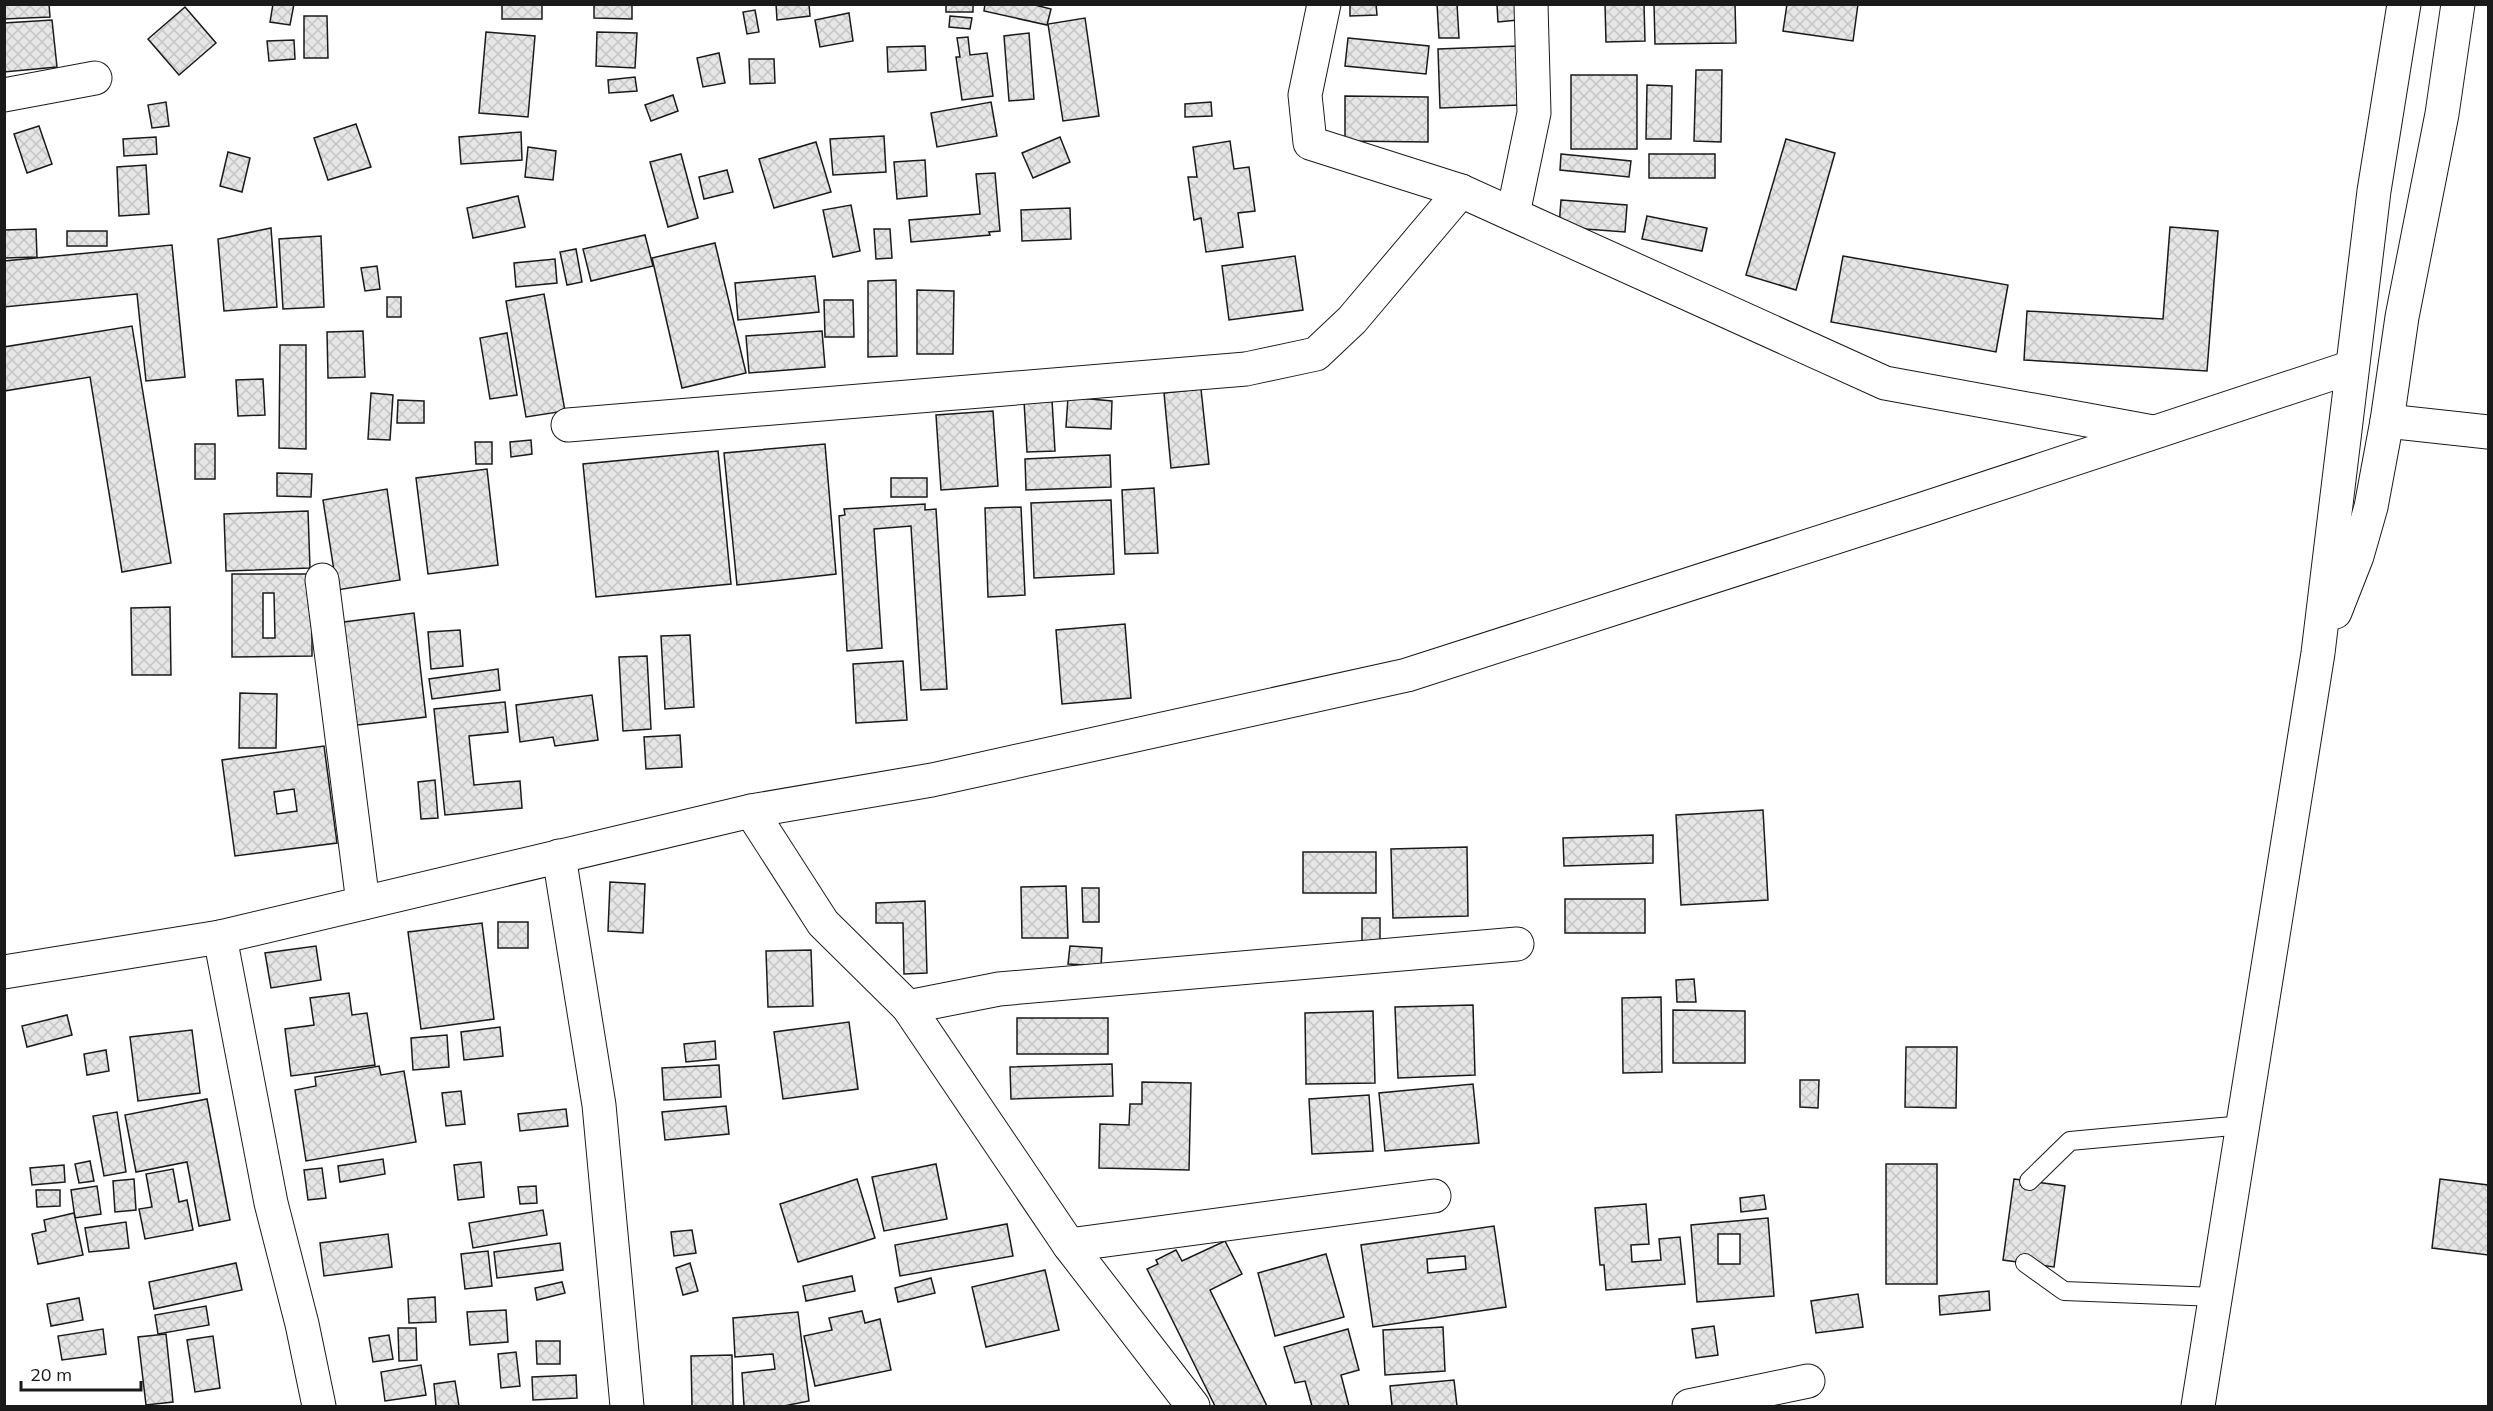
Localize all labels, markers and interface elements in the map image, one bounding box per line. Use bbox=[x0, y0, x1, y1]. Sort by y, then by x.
scale bar bbox=[21, 1354, 141, 1392]
text: 20 m bbox=[30, 1363, 72, 1386]

